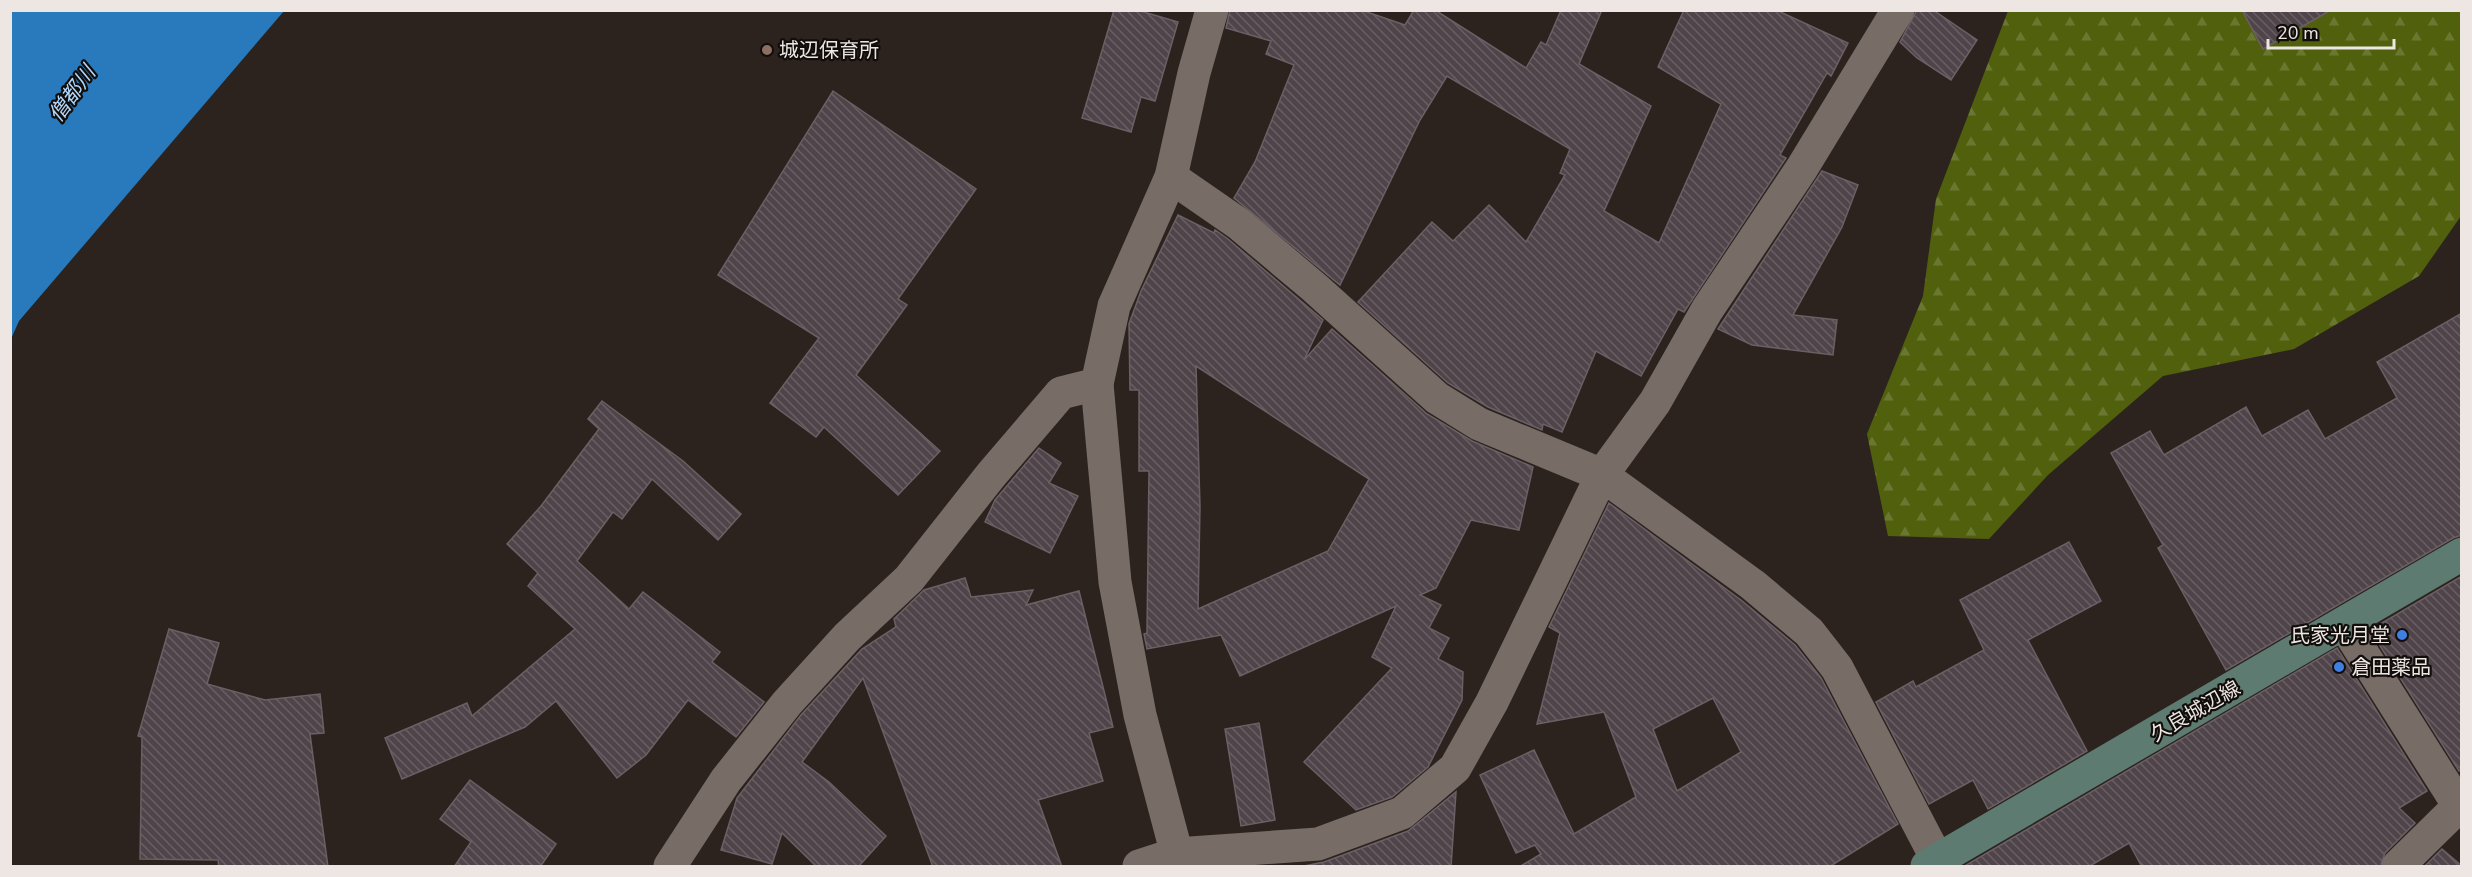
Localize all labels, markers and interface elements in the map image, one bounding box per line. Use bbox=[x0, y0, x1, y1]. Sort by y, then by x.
scale bar bbox=[2268, 12, 2394, 50]
text: 20 m bbox=[2277, 21, 2319, 45]
place label: 城辺保育所 bbox=[779, 37, 879, 64]
marker: 城辺保育所 bbox=[760, 43, 774, 57]
water label: 僧都川 bbox=[42, 59, 103, 128]
place label: 氏家光月堂 bbox=[2290, 622, 2390, 649]
marker: 氏家光月堂 bbox=[2395, 628, 2409, 642]
place label: 倉田薬品 bbox=[2351, 654, 2431, 681]
marker: 倉田薬品 bbox=[2332, 660, 2346, 674]
street label: 久良城辺線 bbox=[2145, 675, 2245, 748]

